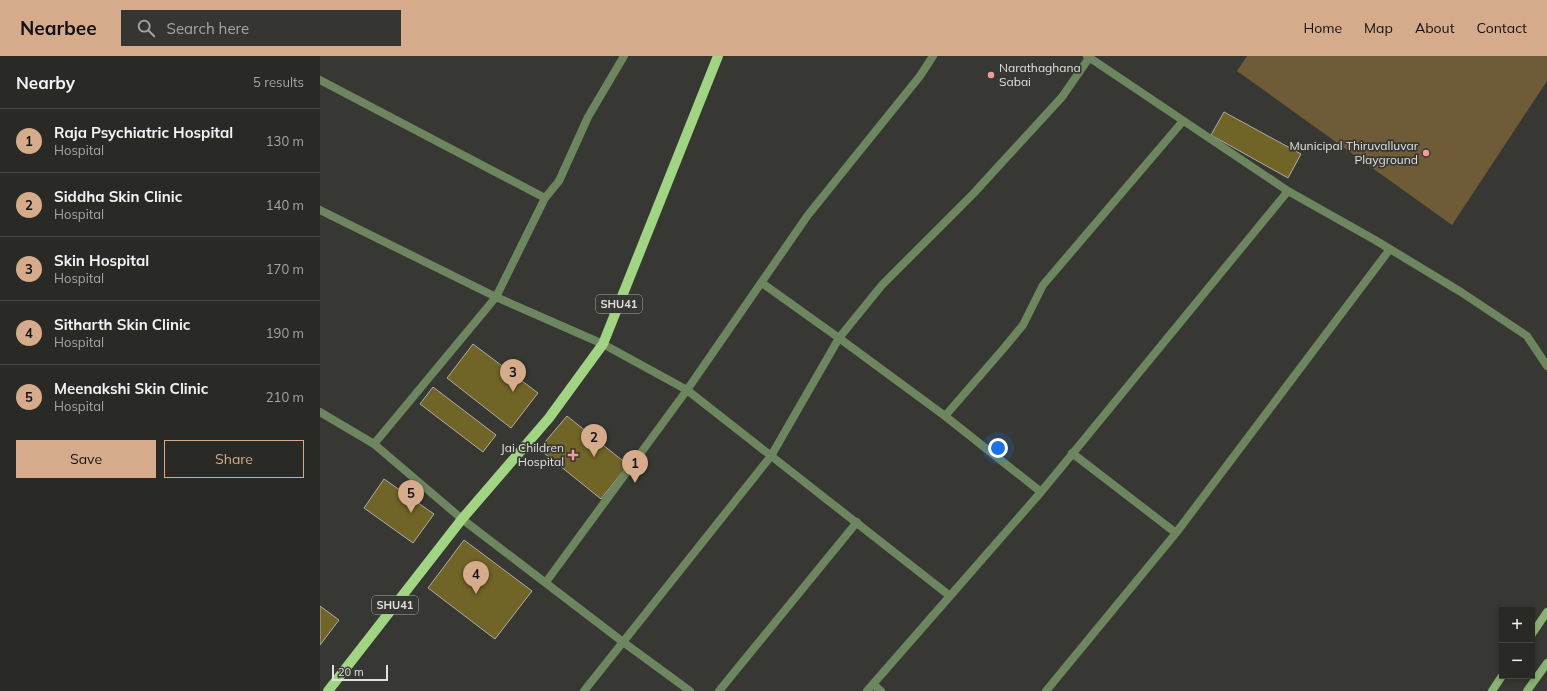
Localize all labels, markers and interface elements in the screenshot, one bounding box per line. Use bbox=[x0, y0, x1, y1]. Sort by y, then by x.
search box bbox=[121, 10, 401, 46]
text: Nearbee bbox=[20, 16, 97, 40]
icon: search bbox=[135, 17, 157, 39]
text: Search here bbox=[167, 19, 249, 38]
text: Home bbox=[1303, 19, 1342, 37]
text: Map bbox=[1364, 19, 1393, 37]
text: About bbox=[1415, 19, 1455, 37]
text: Contact bbox=[1477, 19, 1527, 37]
place label: Narathaghana Sabai bbox=[999, 60, 1081, 89]
marker: Narathaghana Sabai bbox=[986, 70, 996, 80]
text: Nearby bbox=[16, 72, 75, 93]
text: 5 results bbox=[253, 74, 304, 90]
text: Raja Psychiatric Hospital bbox=[54, 123, 233, 142]
text: 1 bbox=[25, 133, 33, 149]
text: 130 m bbox=[266, 133, 304, 149]
place label: Municipal Thiruvalluvar Playground bbox=[1289, 138, 1419, 167]
text: Hospital bbox=[54, 142, 104, 158]
marker: Municipal Thiruvalluvar Playground bbox=[1421, 148, 1431, 158]
text: Siddha Skin Clinic bbox=[54, 187, 182, 206]
text: 2 bbox=[25, 197, 33, 213]
text: 140 m bbox=[266, 197, 304, 213]
text: Hospital bbox=[54, 206, 104, 222]
text: Skin Hospital bbox=[54, 251, 149, 270]
text: 3 bbox=[25, 261, 33, 277]
text: 170 m bbox=[266, 261, 304, 277]
text: Hospital bbox=[54, 270, 104, 286]
road number: SHU41 bbox=[596, 295, 642, 313]
text: Sitharth Skin Clinic bbox=[54, 315, 190, 334]
text: 4 bbox=[25, 325, 33, 341]
text: 190 m bbox=[266, 325, 304, 341]
text: Hospital bbox=[54, 334, 104, 350]
pin: 3 bbox=[500, 359, 526, 392]
text: Meenakshi Skin Clinic bbox=[54, 379, 208, 398]
text: 5 bbox=[25, 389, 33, 405]
text: 210 m bbox=[266, 389, 304, 405]
text: Hospital bbox=[54, 398, 104, 414]
pin: 2 bbox=[581, 424, 607, 457]
your location bbox=[988, 438, 1008, 458]
button: Save bbox=[16, 440, 156, 478]
button: Share bbox=[164, 440, 304, 478]
place label: Jai Children Hospital bbox=[501, 440, 564, 469]
marker: Jai Children Hospital bbox=[567, 449, 579, 461]
pin: 1 bbox=[622, 450, 648, 483]
pin: 5 bbox=[398, 480, 424, 513]
pin: 4 bbox=[463, 561, 489, 594]
road number: SHU41 bbox=[372, 596, 418, 614]
map controls bbox=[1499, 607, 1535, 679]
button: + bbox=[1499, 607, 1535, 643]
button: − bbox=[1499, 643, 1535, 679]
scale bar bbox=[332, 663, 388, 682]
text: 20 m bbox=[338, 665, 364, 679]

